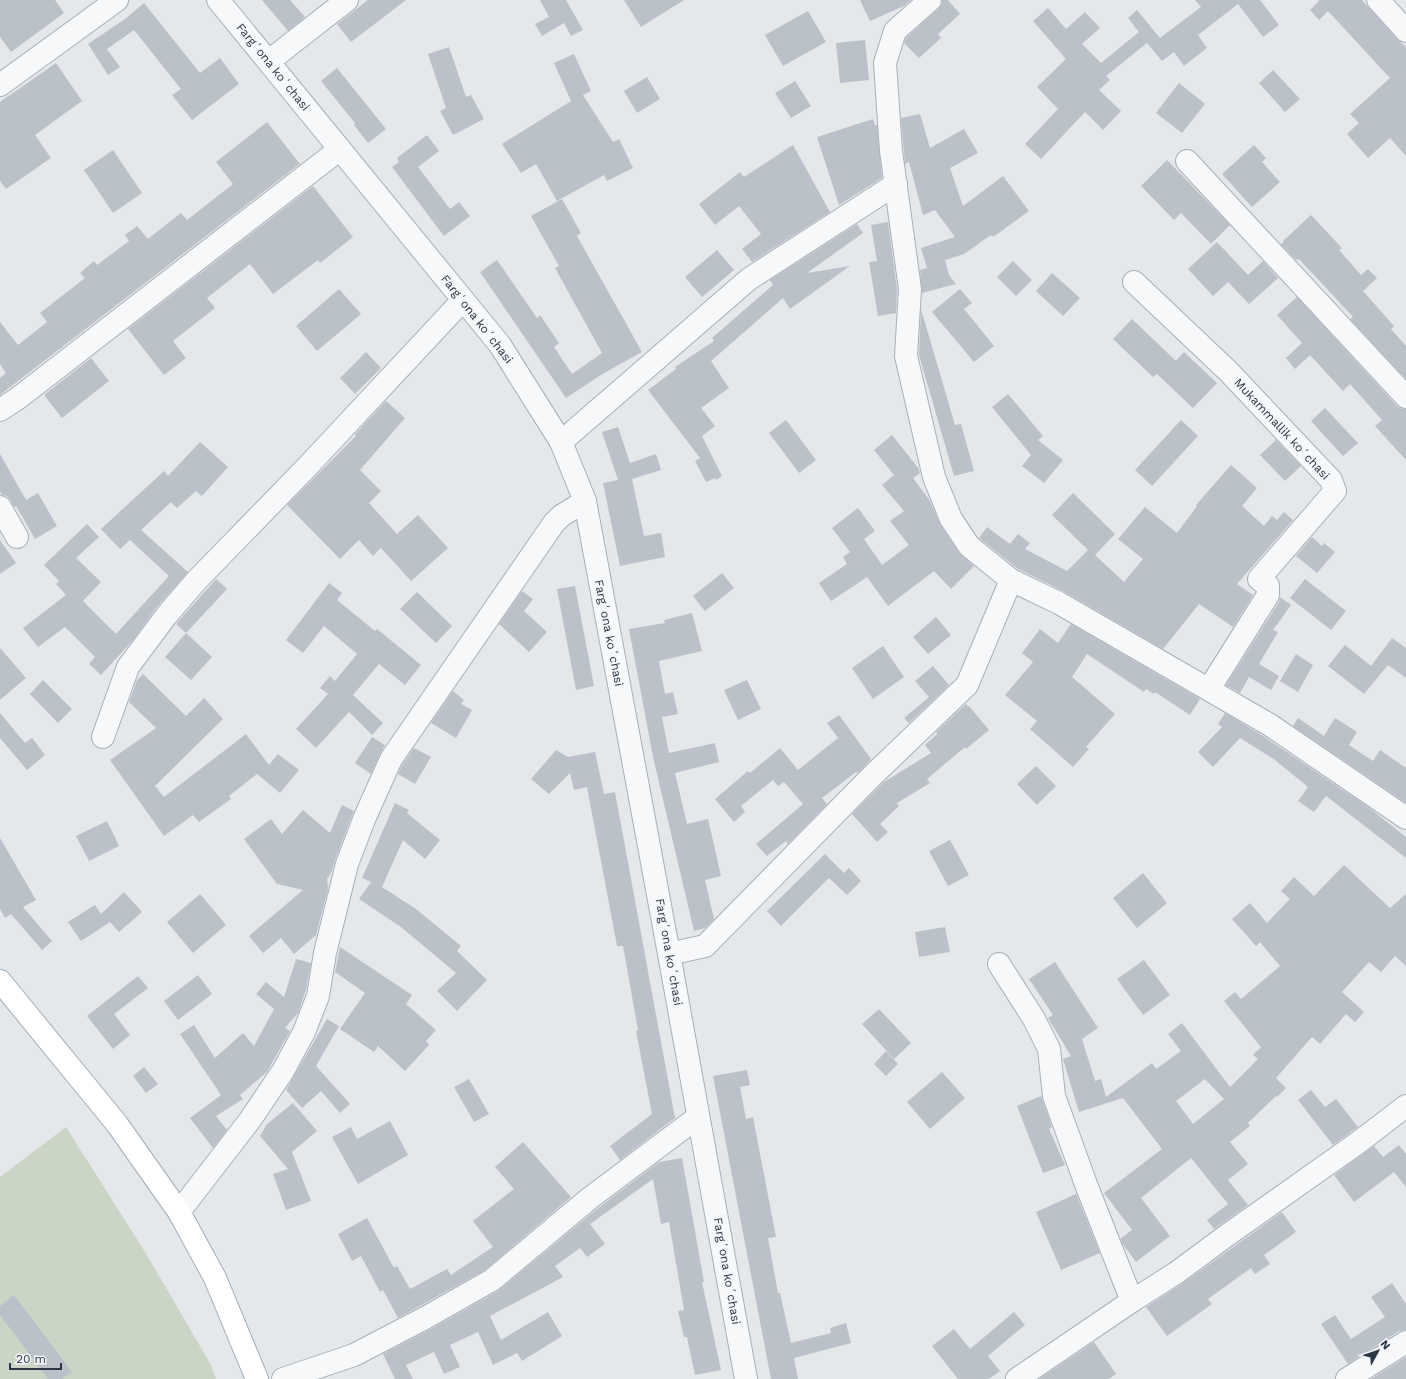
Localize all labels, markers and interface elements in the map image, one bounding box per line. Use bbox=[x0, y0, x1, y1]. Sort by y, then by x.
street label: Fargʻona koʻchasi bbox=[233, 20, 313, 114]
street label: Fargʻona koʻchasi bbox=[438, 272, 516, 366]
street label: Mukammallik koʻchasi bbox=[1231, 375, 1333, 483]
street label: Fargʻona koʻchasi bbox=[592, 578, 626, 688]
street label: Fargʻona koʻchasi bbox=[653, 897, 685, 1007]
street label: Fargʻona koʻchasi bbox=[711, 1216, 743, 1326]
north arrow bbox=[1358, 1331, 1398, 1371]
text: N bbox=[1378, 1338, 1393, 1352]
scale bar bbox=[10, 1345, 61, 1371]
text: 20 m bbox=[16, 1352, 46, 1366]

